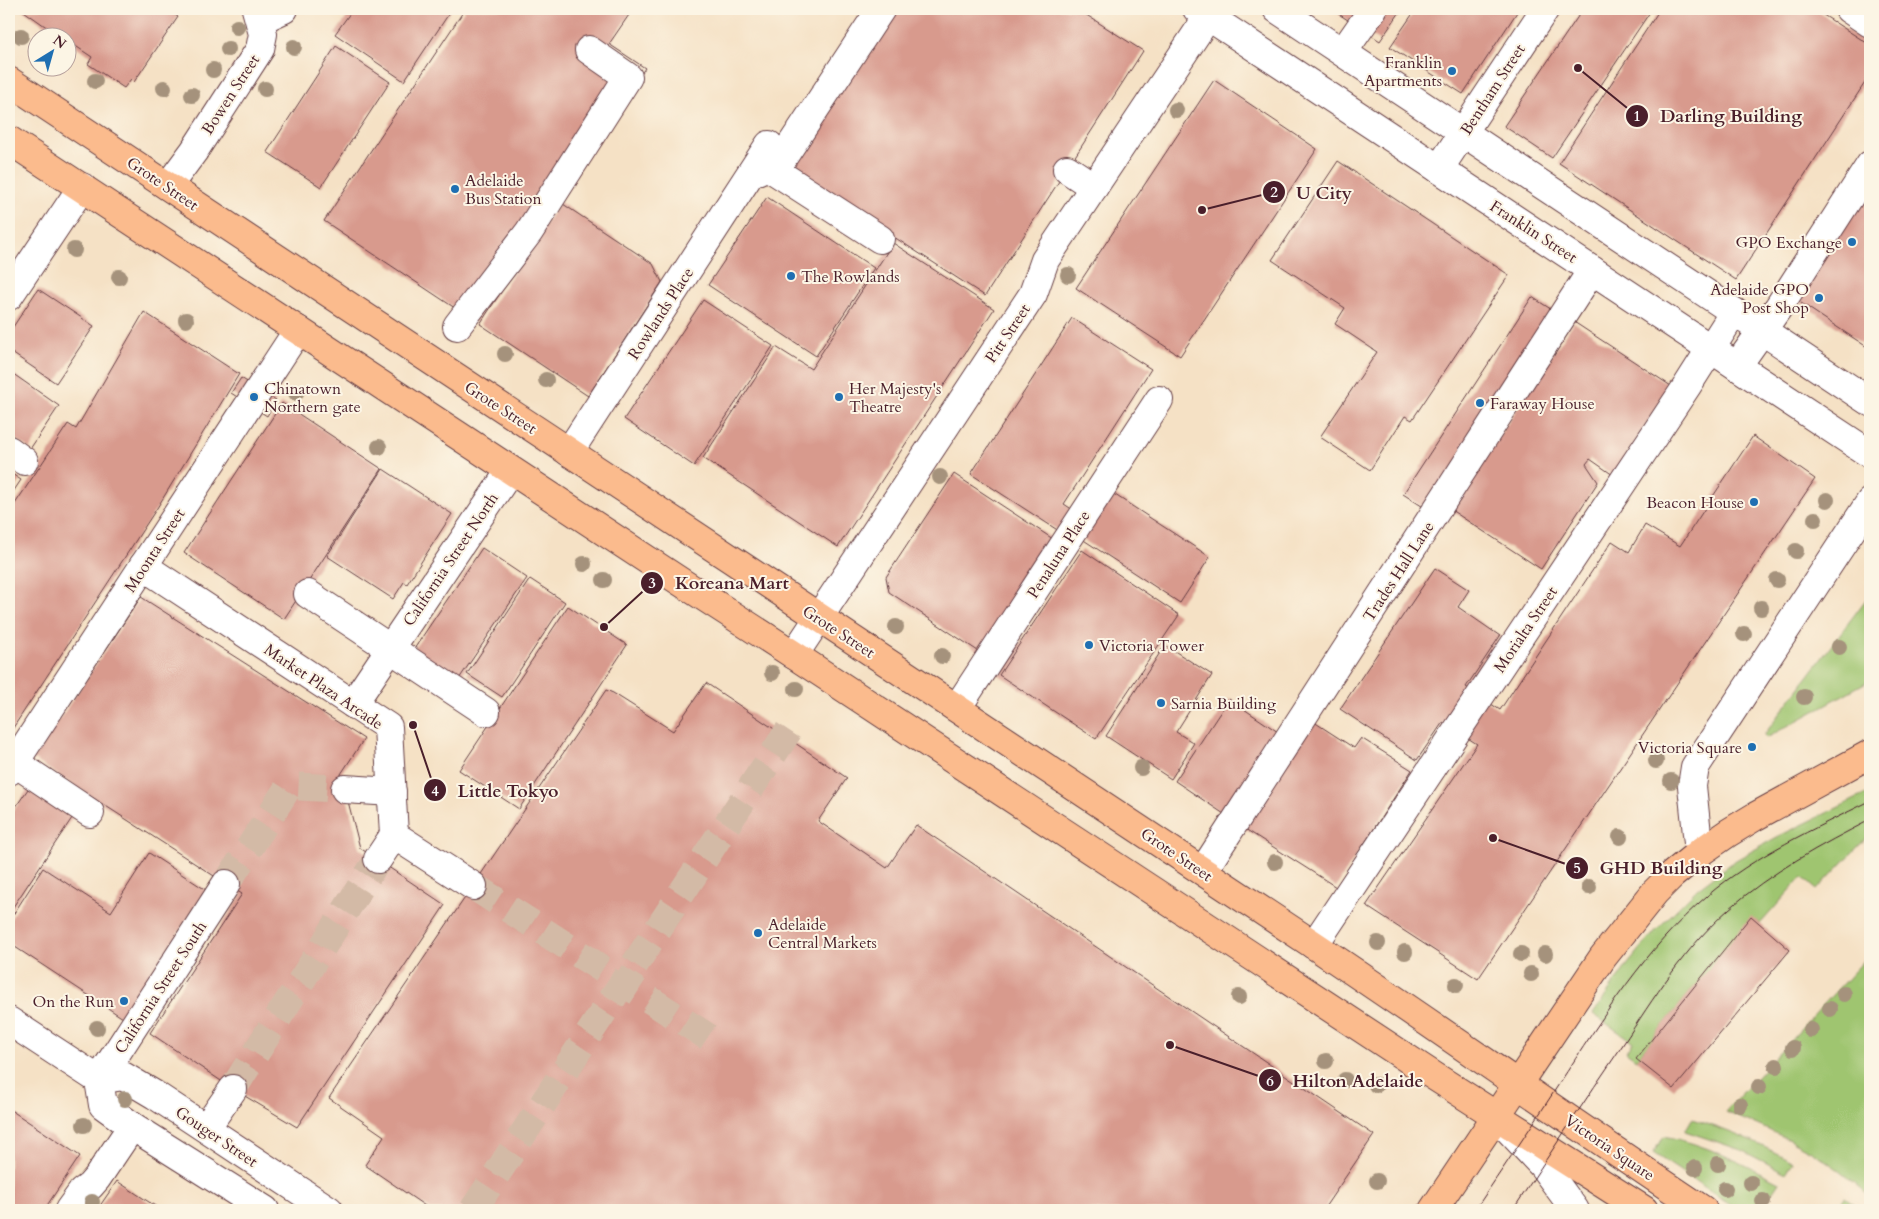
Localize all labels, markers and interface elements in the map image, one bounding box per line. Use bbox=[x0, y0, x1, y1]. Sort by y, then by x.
north arrow bbox=[28, 28, 78, 78]
text: N bbox=[49, 31, 70, 53]
street label: Bentham Street bbox=[1455, 40, 1530, 139]
street label: Bowen Street bbox=[197, 50, 265, 139]
place label: Franklin Apartments bbox=[1364, 52, 1442, 92]
marker: Franklin Apartments bbox=[1446, 65, 1458, 77]
callout: Darling Building bbox=[1625, 99, 1812, 132]
text: Darling Building bbox=[1660, 104, 1802, 129]
text: 1 bbox=[1633, 106, 1641, 126]
street label: Grote Street bbox=[122, 152, 203, 216]
place label: Adelaide Bus Station bbox=[465, 170, 542, 210]
callout: U City bbox=[1261, 176, 1362, 209]
text: U City bbox=[1296, 181, 1353, 206]
text: 2 bbox=[1270, 182, 1278, 202]
marker: Adelaide Bus Station bbox=[449, 183, 461, 195]
street label: Franklin Street bbox=[1486, 195, 1581, 268]
place label: GPO Exchange bbox=[1736, 232, 1842, 254]
marker: GPO Exchange bbox=[1846, 236, 1858, 248]
street label: Rowlands Place bbox=[623, 263, 699, 364]
place label: The Rowlands bbox=[801, 266, 900, 288]
marker: The Rowlands bbox=[785, 270, 797, 282]
place label: Adelaide GPO Post Shop bbox=[1710, 279, 1809, 319]
marker: Adelaide GPO Post Shop bbox=[1813, 292, 1825, 304]
street label: Pitt Street bbox=[980, 300, 1036, 367]
street label: Grote Street bbox=[460, 376, 541, 439]
place label: Chinatown Northern gate bbox=[264, 378, 361, 418]
place label: Her Majesty's Theatre bbox=[849, 378, 941, 418]
marker: Chinatown Northern gate bbox=[248, 391, 260, 403]
marker: Her Majesty's Theatre bbox=[833, 391, 845, 403]
place label: Faraway House bbox=[1490, 393, 1595, 415]
marker: Faraway House bbox=[1474, 397, 1486, 409]
street label: California Street North bbox=[398, 488, 504, 631]
place label: Beacon House bbox=[1646, 492, 1744, 514]
marker: Beacon House bbox=[1748, 496, 1760, 508]
street label: Moonta Street bbox=[119, 504, 190, 597]
street label: Penaluna Place bbox=[1022, 506, 1096, 603]
street label: Trades Hall Lane bbox=[1358, 517, 1440, 626]
callout: Koreana Mart bbox=[640, 566, 799, 599]
text: Koreana Mart bbox=[675, 571, 790, 596]
text: 3 bbox=[648, 573, 656, 593]
street label: Morialta Street bbox=[1489, 582, 1563, 677]
street label: Grote Street bbox=[798, 600, 879, 663]
place label: Victoria Tower bbox=[1099, 635, 1204, 657]
street label: Market Plaza Arcade bbox=[260, 639, 387, 735]
marker: Victoria Tower bbox=[1083, 639, 1095, 651]
place label: Sarnia Building bbox=[1171, 693, 1276, 715]
marker: Sarnia Building bbox=[1155, 697, 1167, 709]
place label: Victoria Square bbox=[1638, 737, 1742, 759]
marker: Victoria Square bbox=[1746, 741, 1758, 753]
callout: Little Tokyo bbox=[423, 774, 569, 807]
text: Little Tokyo bbox=[457, 779, 559, 804]
text: 4 bbox=[431, 781, 439, 801]
street label: Grote Street bbox=[1136, 823, 1217, 887]
callout: GHD Building bbox=[1565, 851, 1733, 884]
text: GHD Building bbox=[1599, 856, 1723, 881]
text: 5 bbox=[1573, 858, 1581, 878]
place label: Adelaide Central Markets bbox=[768, 914, 877, 954]
street label: California Street South bbox=[110, 917, 212, 1058]
marker: Adelaide Central Markets bbox=[752, 927, 764, 939]
place label: On the Run bbox=[32, 991, 114, 1013]
marker: On the Run bbox=[118, 995, 130, 1007]
callout: Hilton Adelaide bbox=[1257, 1064, 1433, 1097]
text: Hilton Adelaide bbox=[1292, 1069, 1424, 1094]
text: 6 bbox=[1266, 1071, 1274, 1091]
street label: Gouger Street bbox=[171, 1101, 262, 1172]
street label: Victoria Square bbox=[1560, 1110, 1659, 1186]

